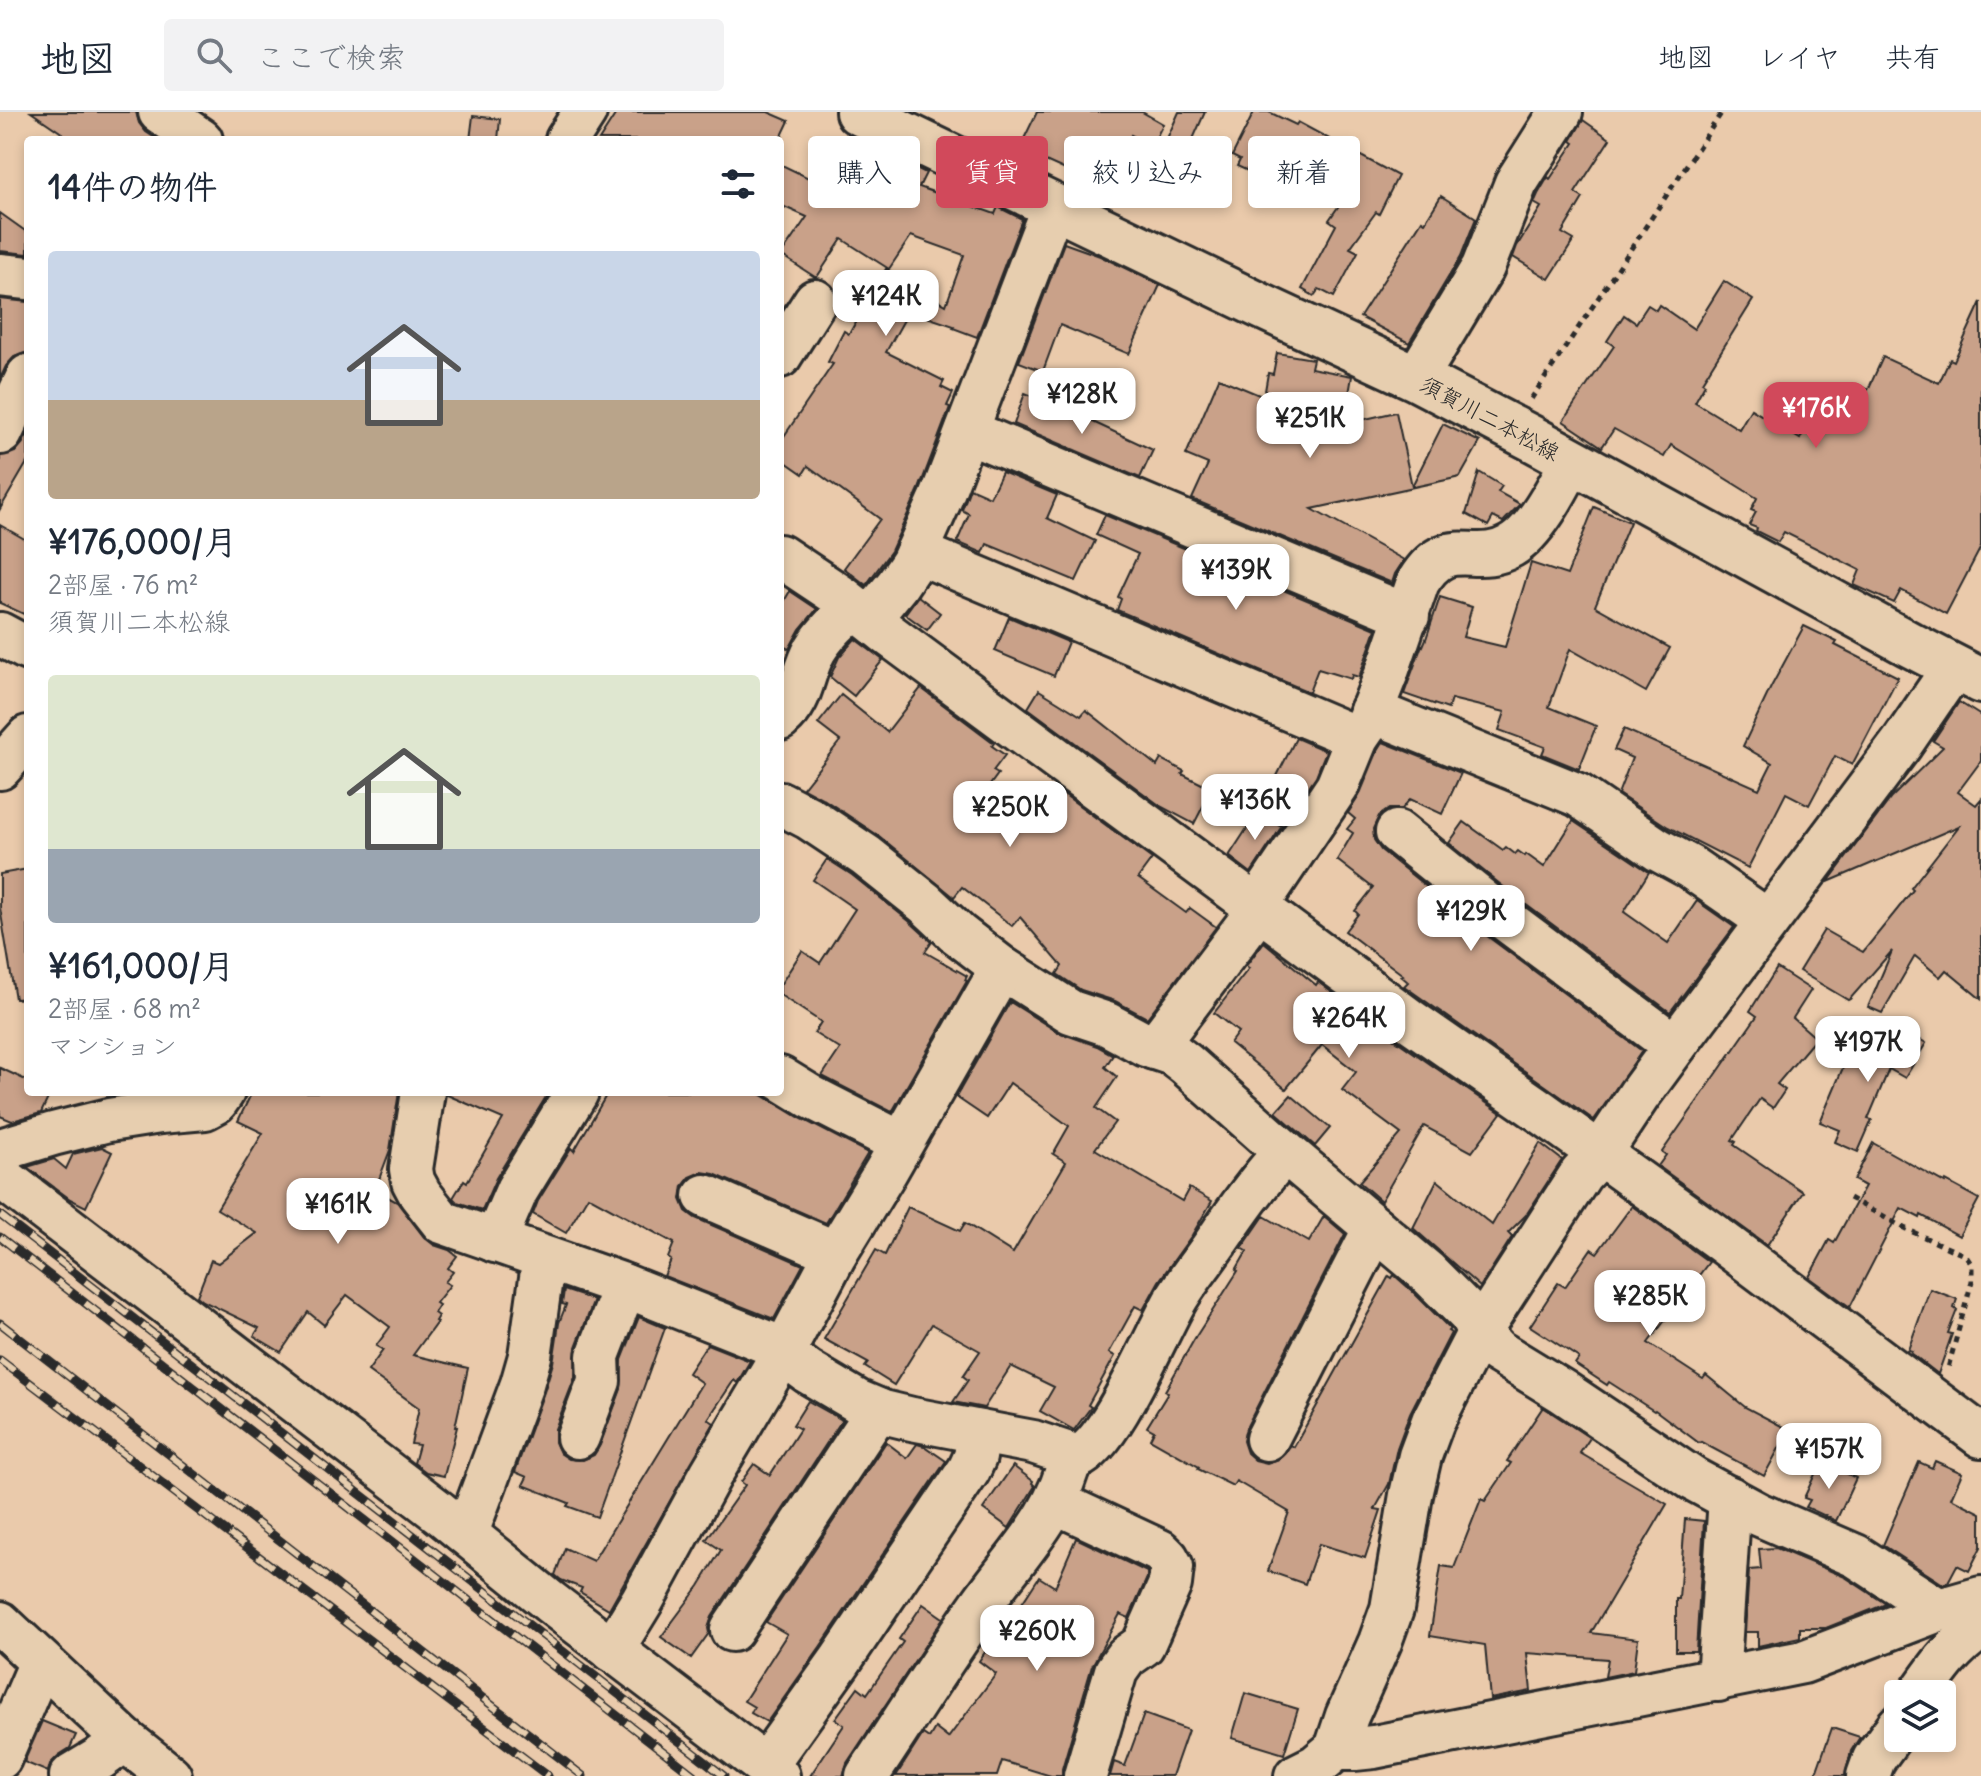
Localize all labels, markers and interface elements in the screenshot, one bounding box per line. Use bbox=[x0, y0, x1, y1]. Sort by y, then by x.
search box bbox=[164, 19, 724, 91]
icon: search bbox=[192, 33, 236, 77]
text: 地図 bbox=[40, 35, 116, 82]
text: ここで検索 bbox=[256, 38, 406, 76]
text: 地図 bbox=[1658, 39, 1714, 75]
text: レイヤ bbox=[1758, 39, 1841, 75]
text: 共有 bbox=[1885, 39, 1941, 75]
chip: 購入 bbox=[808, 136, 920, 208]
chip: 賃貸 bbox=[936, 136, 1048, 208]
chip: 絞り込み bbox=[1064, 136, 1232, 208]
chip: 新着 bbox=[1248, 136, 1360, 208]
icon: filters bbox=[716, 162, 760, 206]
text: 14件の物件 bbox=[48, 165, 217, 208]
pin: ¥124K bbox=[830, 270, 942, 338]
text: ¥124K bbox=[851, 279, 921, 312]
icon: home bbox=[332, 303, 476, 447]
pin: ¥128K bbox=[1026, 368, 1138, 436]
street label: 須賀川二本松線 bbox=[1415, 369, 1565, 467]
text: ¥128K bbox=[1047, 377, 1117, 410]
pin: ¥176K bbox=[1760, 382, 1872, 450]
text: ¥176K bbox=[1781, 391, 1851, 424]
pin: ¥251K bbox=[1254, 392, 1366, 460]
text: ¥251K bbox=[1275, 401, 1345, 434]
text: ¥176,000/月 bbox=[48, 520, 237, 563]
pin: ¥139K bbox=[1180, 544, 1292, 612]
text: ¥139K bbox=[1200, 553, 1272, 586]
text: 2部屋 · 76 m² bbox=[48, 568, 199, 601]
text: 須賀川二本松線 bbox=[48, 605, 230, 638]
icon: home bbox=[332, 727, 476, 871]
pin: ¥136K bbox=[1199, 774, 1311, 842]
pin: ¥250K bbox=[954, 781, 1066, 849]
text: ¥136K bbox=[1219, 783, 1291, 816]
text: ¥250K bbox=[971, 790, 1049, 823]
pin: ¥129K bbox=[1415, 885, 1527, 953]
text: ¥129K bbox=[1436, 894, 1506, 927]
text: ¥161,000/月 bbox=[48, 944, 235, 987]
text: 2部屋 · 68 m² bbox=[48, 992, 201, 1025]
pin: ¥264K bbox=[1293, 992, 1405, 1060]
text: ¥264K bbox=[1311, 1001, 1387, 1034]
pin: ¥197K bbox=[1812, 1016, 1924, 1084]
text: ¥197K bbox=[1833, 1025, 1903, 1058]
text: マンション bbox=[48, 1029, 177, 1062]
pin: ¥161K bbox=[282, 1178, 394, 1246]
text: ¥161K bbox=[305, 1187, 371, 1220]
pin: ¥285K bbox=[1594, 1270, 1706, 1338]
text: ¥285K bbox=[1612, 1279, 1688, 1312]
pin: ¥157K bbox=[1773, 1423, 1885, 1491]
text: ¥157K bbox=[1794, 1432, 1864, 1465]
pin: ¥260K bbox=[981, 1605, 1093, 1673]
text: ¥260K bbox=[998, 1614, 1076, 1647]
map controls bbox=[1884, 1680, 1956, 1752]
button: layers bbox=[1884, 1680, 1956, 1752]

